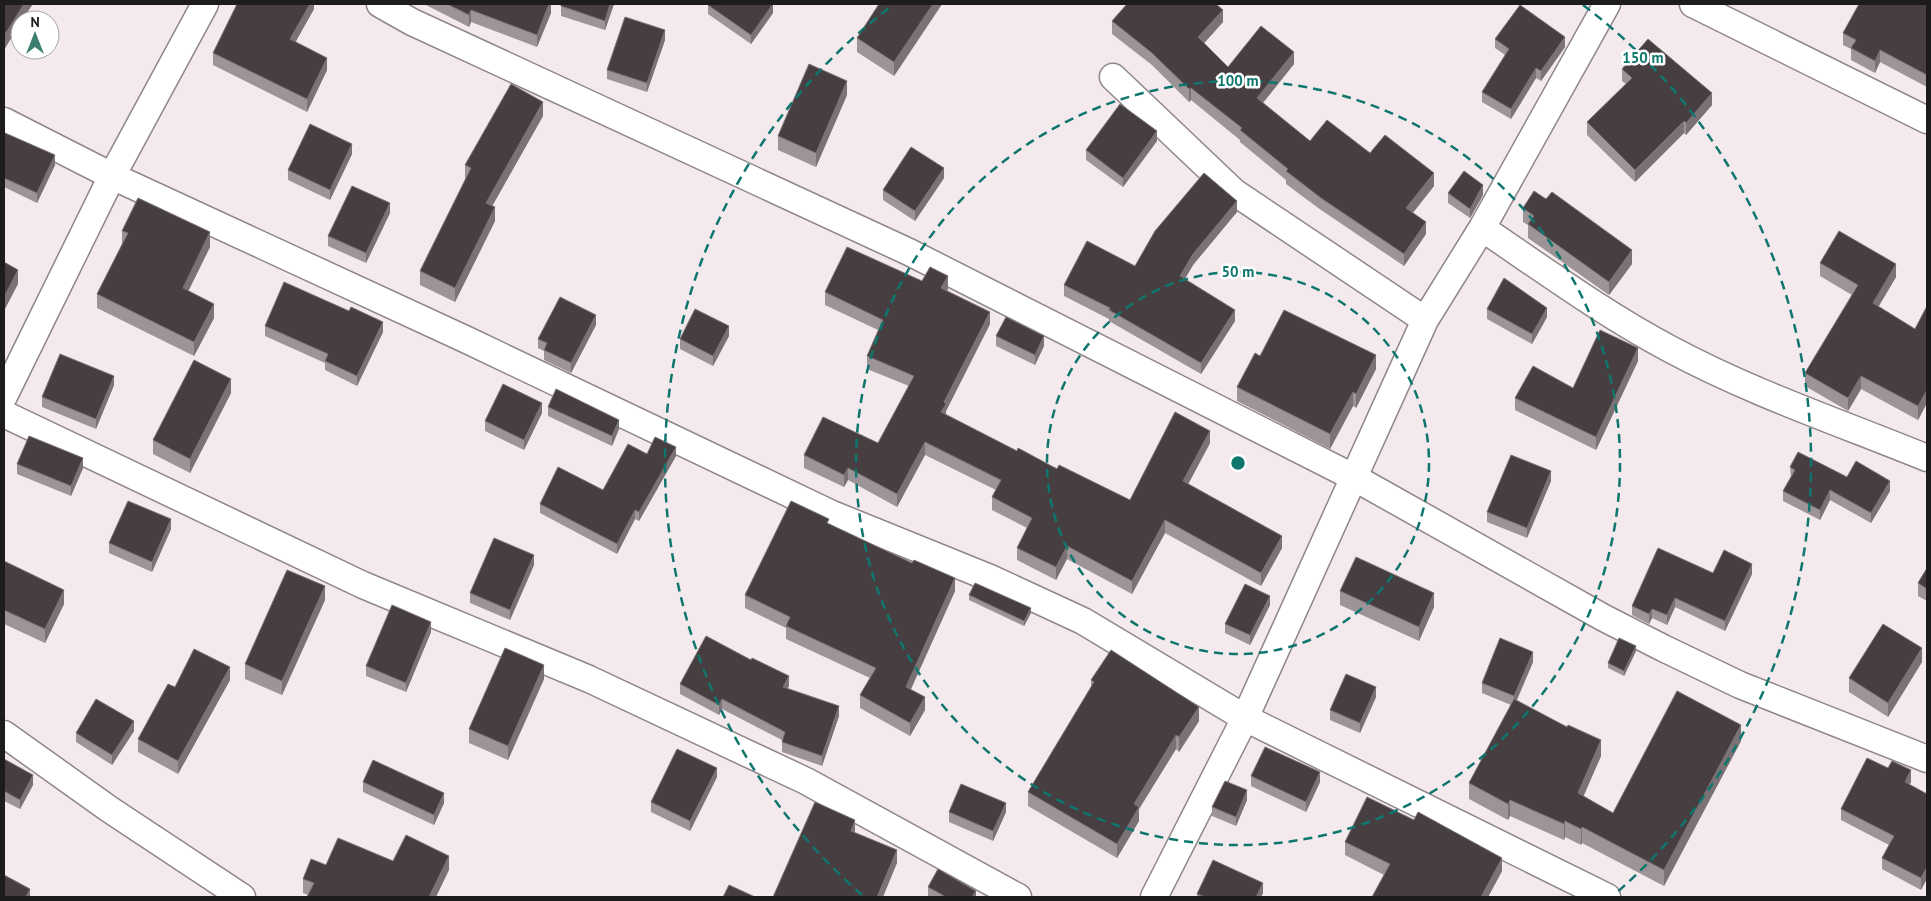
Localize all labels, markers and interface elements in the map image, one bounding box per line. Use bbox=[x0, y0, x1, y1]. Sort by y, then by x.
north arrow bbox=[10, 10, 60, 60]
text: N bbox=[30, 13, 40, 31]
text: 150 m bbox=[1622, 48, 1664, 67]
text: 100 m bbox=[1217, 71, 1259, 90]
text: 50 m bbox=[1222, 262, 1254, 281]
centre of rings bbox=[1229, 454, 1247, 472]

